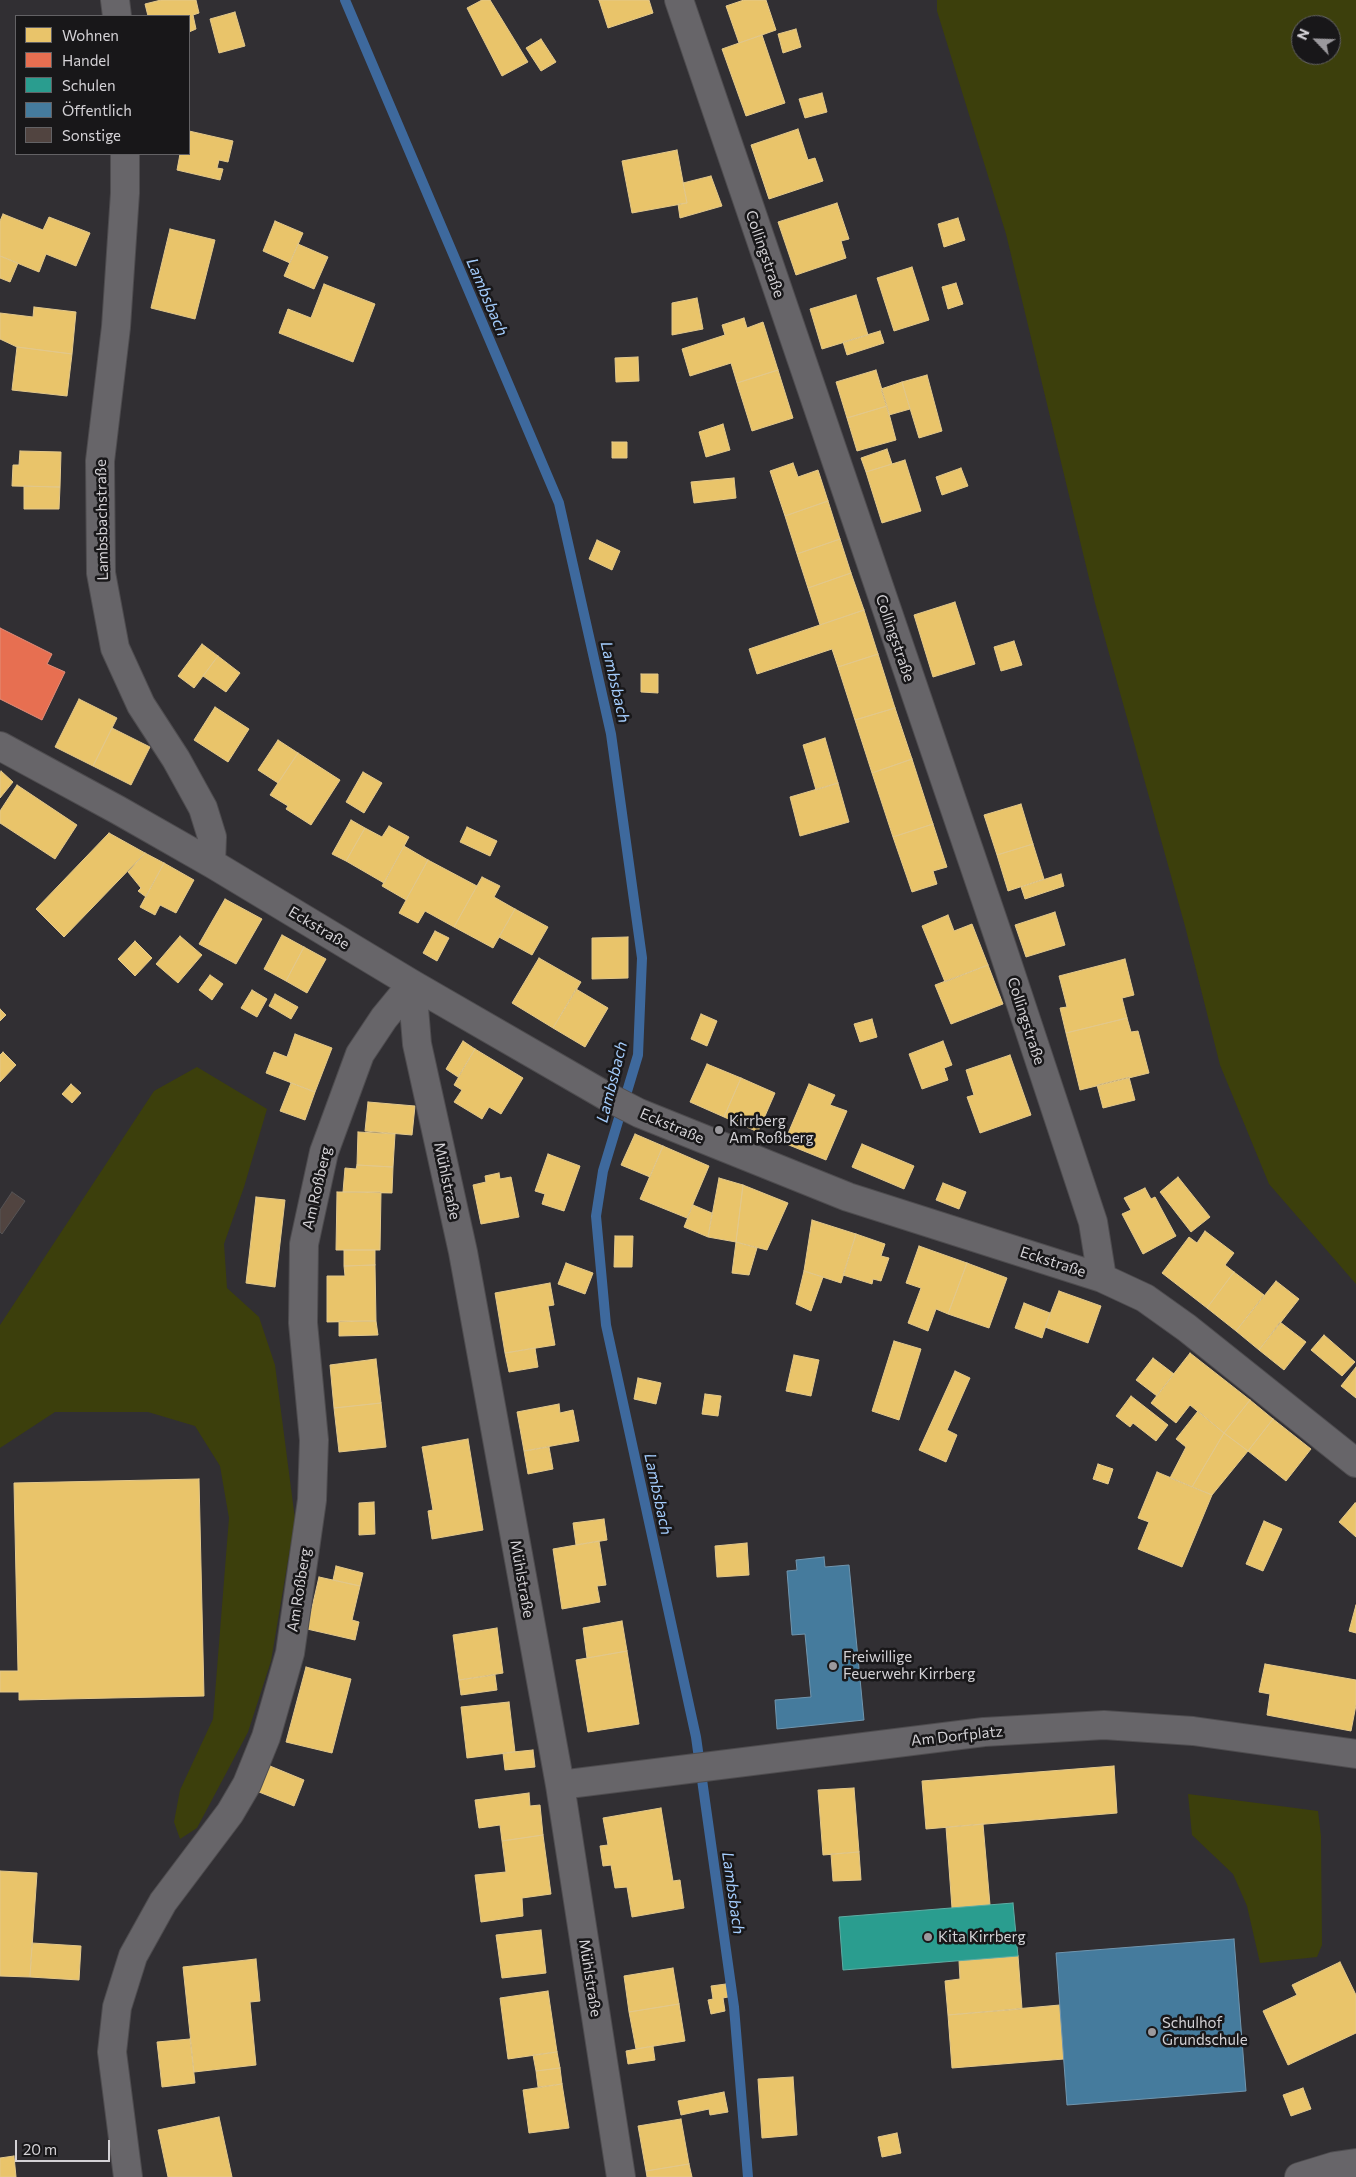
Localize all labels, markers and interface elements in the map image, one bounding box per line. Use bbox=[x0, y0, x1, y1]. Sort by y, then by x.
legend bbox=[15, 15, 190, 155]
north arrow bbox=[1291, 15, 1341, 65]
text: Wohnen bbox=[62, 26, 119, 44]
text: N bbox=[1293, 26, 1313, 42]
text: Handel bbox=[62, 51, 110, 69]
text: Schulen bbox=[62, 76, 116, 94]
text: Öffentlich bbox=[62, 101, 132, 119]
text: Sonstige bbox=[62, 126, 121, 144]
street label: Collingstraße bbox=[742, 208, 788, 300]
water label: Lambsbach bbox=[462, 255, 512, 339]
street label: Lambsbachstraße bbox=[92, 459, 112, 581]
street label: Collingstraße bbox=[872, 592, 918, 684]
water label: Lambsbach bbox=[596, 639, 634, 725]
street label: Eckstraße bbox=[285, 903, 353, 953]
street label: Collingstraße bbox=[1003, 975, 1049, 1067]
water label: Lambsbach bbox=[593, 1039, 631, 1125]
street label: Eckstraße bbox=[637, 1104, 707, 1148]
place label: Kirrberg Am Roßberg bbox=[729, 1112, 814, 1147]
marker: Kirrberg Am Roßberg bbox=[713, 1124, 725, 1136]
street label: Mühlstraße bbox=[430, 1141, 464, 1221]
street label: Am Roßberg bbox=[299, 1145, 335, 1231]
street label: Eckstraße bbox=[1018, 1243, 1088, 1281]
water label: Lambsbach bbox=[640, 1451, 676, 1537]
street label: Mühlstraße bbox=[506, 1539, 538, 1619]
street label: Am Roßberg bbox=[283, 1547, 315, 1633]
place label: Freiwillige Feuerwehr Kirrberg bbox=[843, 1648, 975, 1683]
marker: Freiwillige Feuerwehr Kirrberg bbox=[827, 1660, 839, 1672]
street label: Am Dorfplatz bbox=[910, 1722, 1004, 1750]
water label: Lambsbach bbox=[718, 1851, 748, 1935]
place label: Kita Kirrberg bbox=[938, 1928, 1026, 1946]
marker: Kita Kirrberg bbox=[922, 1931, 934, 1943]
street label: Mühlstraße bbox=[575, 1938, 605, 2018]
place label: Schulhof Grundschule bbox=[1162, 2014, 1248, 2049]
marker: Schulhof Grundschule bbox=[1146, 2026, 1158, 2038]
scale bar bbox=[18, 2130, 112, 2162]
text: 20 m bbox=[23, 2140, 57, 2158]

